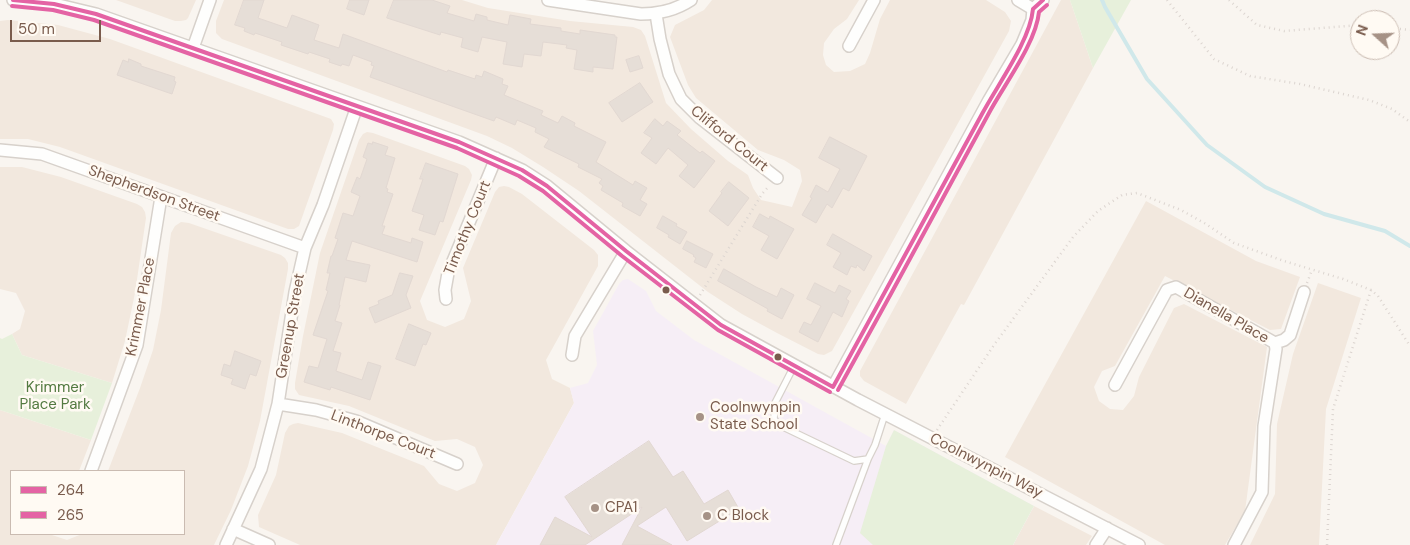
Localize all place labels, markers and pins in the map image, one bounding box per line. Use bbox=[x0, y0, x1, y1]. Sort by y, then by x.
unlabelled marker bbox=[661, 285, 671, 295]
unlabelled marker bbox=[773, 352, 783, 362]
place label: Coolnwynpin State School bbox=[710, 399, 800, 434]
marker: Coolnwynpin State School bbox=[694, 411, 706, 423]
place label: CPA1 bbox=[605, 499, 637, 517]
marker: CPA1 bbox=[589, 502, 601, 514]
place label: C Block bbox=[717, 507, 769, 525]
marker: C Block bbox=[701, 510, 713, 522]

